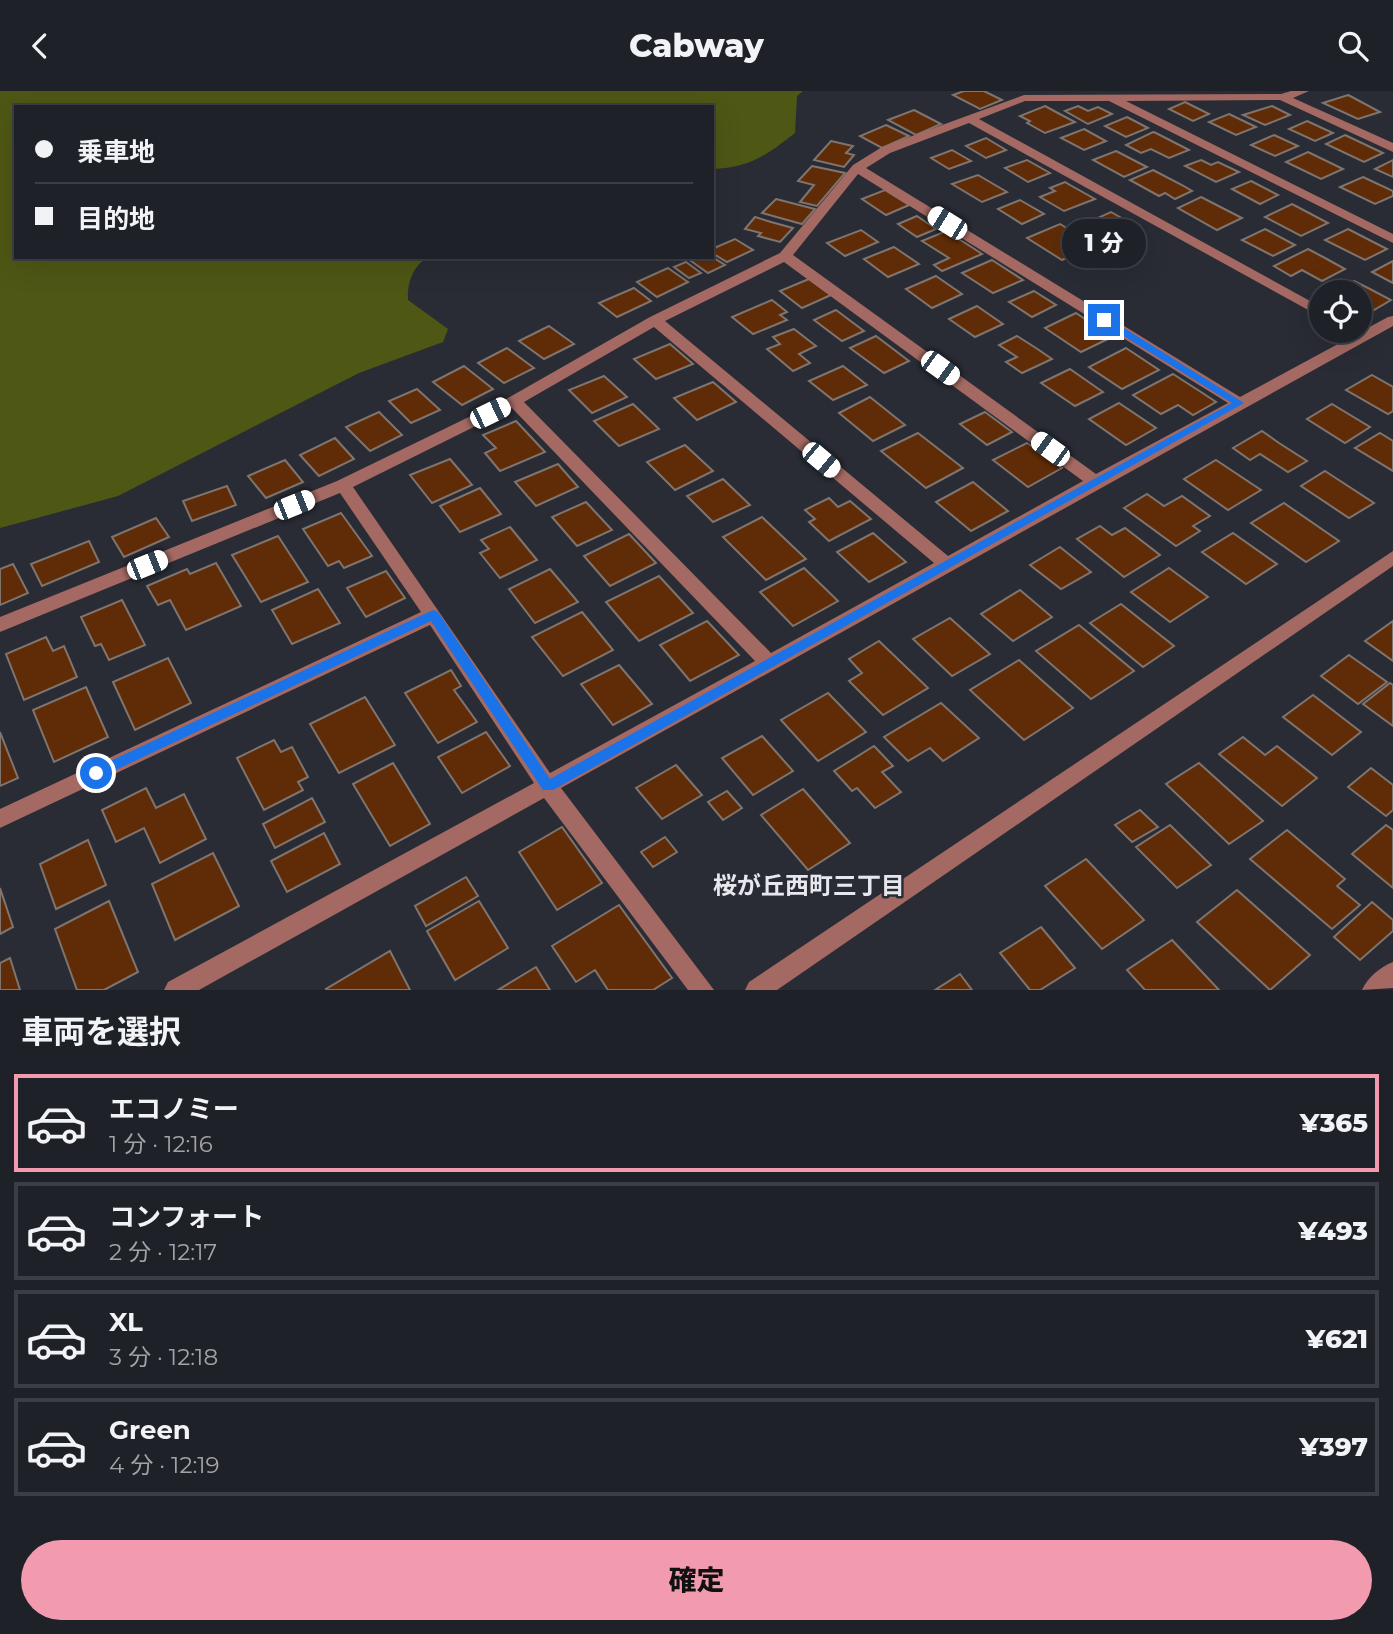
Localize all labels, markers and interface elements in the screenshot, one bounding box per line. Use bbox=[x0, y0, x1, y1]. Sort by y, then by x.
text: Cabway bbox=[629, 26, 764, 65]
icon: back bbox=[21, 27, 59, 65]
icon: search bbox=[1334, 27, 1372, 65]
text: 乗車地 bbox=[77, 136, 155, 168]
text: 目的地 bbox=[77, 203, 155, 235]
car bbox=[924, 203, 971, 243]
callout: 1 分 bbox=[1062, 219, 1146, 267]
text: 1 分 bbox=[1084, 229, 1124, 257]
map controls bbox=[1309, 280, 1372, 343]
button: locate bbox=[1309, 280, 1372, 343]
route end bbox=[1088, 304, 1120, 336]
car bbox=[917, 347, 964, 389]
car bbox=[467, 394, 514, 432]
car bbox=[1027, 428, 1074, 470]
car bbox=[799, 438, 844, 482]
car bbox=[271, 487, 318, 523]
car bbox=[124, 547, 171, 583]
route start bbox=[80, 757, 112, 789]
district label: 桜が丘西町三丁目 bbox=[713, 871, 905, 900]
text: 車両を選択 bbox=[21, 1012, 181, 1051]
icon: car bbox=[25, 1092, 88, 1155]
text: エコノミー bbox=[109, 1093, 239, 1125]
text: ¥365 bbox=[1300, 1107, 1368, 1139]
text: 1 分 · 12:16 bbox=[109, 1130, 213, 1158]
icon: car bbox=[25, 1200, 88, 1263]
text: コンフォート bbox=[109, 1201, 264, 1233]
text: ¥493 bbox=[1298, 1215, 1368, 1247]
text: 2 分 · 12:17 bbox=[109, 1238, 217, 1266]
text: XL bbox=[109, 1306, 143, 1338]
icon: car bbox=[25, 1308, 88, 1371]
text: ¥621 bbox=[1306, 1323, 1368, 1355]
text: 3 分 · 12:18 bbox=[109, 1343, 218, 1371]
text: Green bbox=[109, 1414, 191, 1446]
icon: car bbox=[25, 1416, 88, 1479]
text: ¥397 bbox=[1299, 1431, 1368, 1463]
text: 4 分 · 12:19 bbox=[109, 1451, 220, 1479]
button: 確定 bbox=[21, 1540, 1372, 1620]

